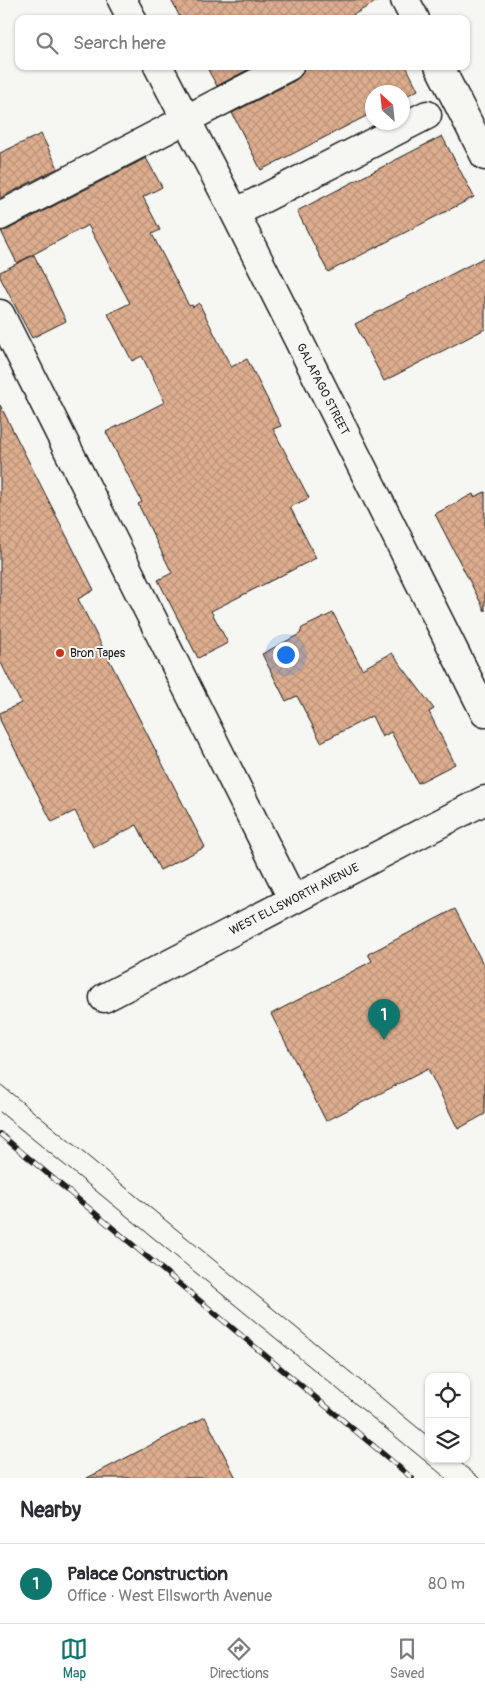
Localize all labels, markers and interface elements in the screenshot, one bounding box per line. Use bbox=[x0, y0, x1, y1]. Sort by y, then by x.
search box bbox=[15, 15, 470, 70]
icon: search bbox=[33, 29, 61, 57]
text: Search here bbox=[73, 31, 166, 55]
north arrow bbox=[365, 85, 410, 130]
street label: GALAPAGO STREET bbox=[293, 341, 352, 438]
your location bbox=[273, 642, 299, 668]
place label: Bron Tapes bbox=[70, 646, 126, 661]
marker: Bron Tapes bbox=[54, 647, 66, 659]
street label: WEST ELLSWORTH AVENUE bbox=[227, 860, 362, 939]
pin: 1 bbox=[368, 999, 400, 1040]
map controls bbox=[425, 1373, 470, 1463]
button: locate bbox=[425, 1373, 470, 1418]
button: layers bbox=[425, 1418, 470, 1463]
text: Nearby bbox=[20, 1497, 81, 1524]
text: Palace Construction bbox=[67, 1562, 228, 1586]
text: 1 bbox=[33, 1574, 39, 1594]
text: 80 m bbox=[428, 1574, 465, 1594]
text: Office · West Ellsworth Avenue bbox=[67, 1586, 272, 1606]
tab: Map bbox=[60, 1635, 88, 1682]
tab: Directions bbox=[209, 1635, 269, 1682]
tab: Saved bbox=[390, 1635, 425, 1682]

